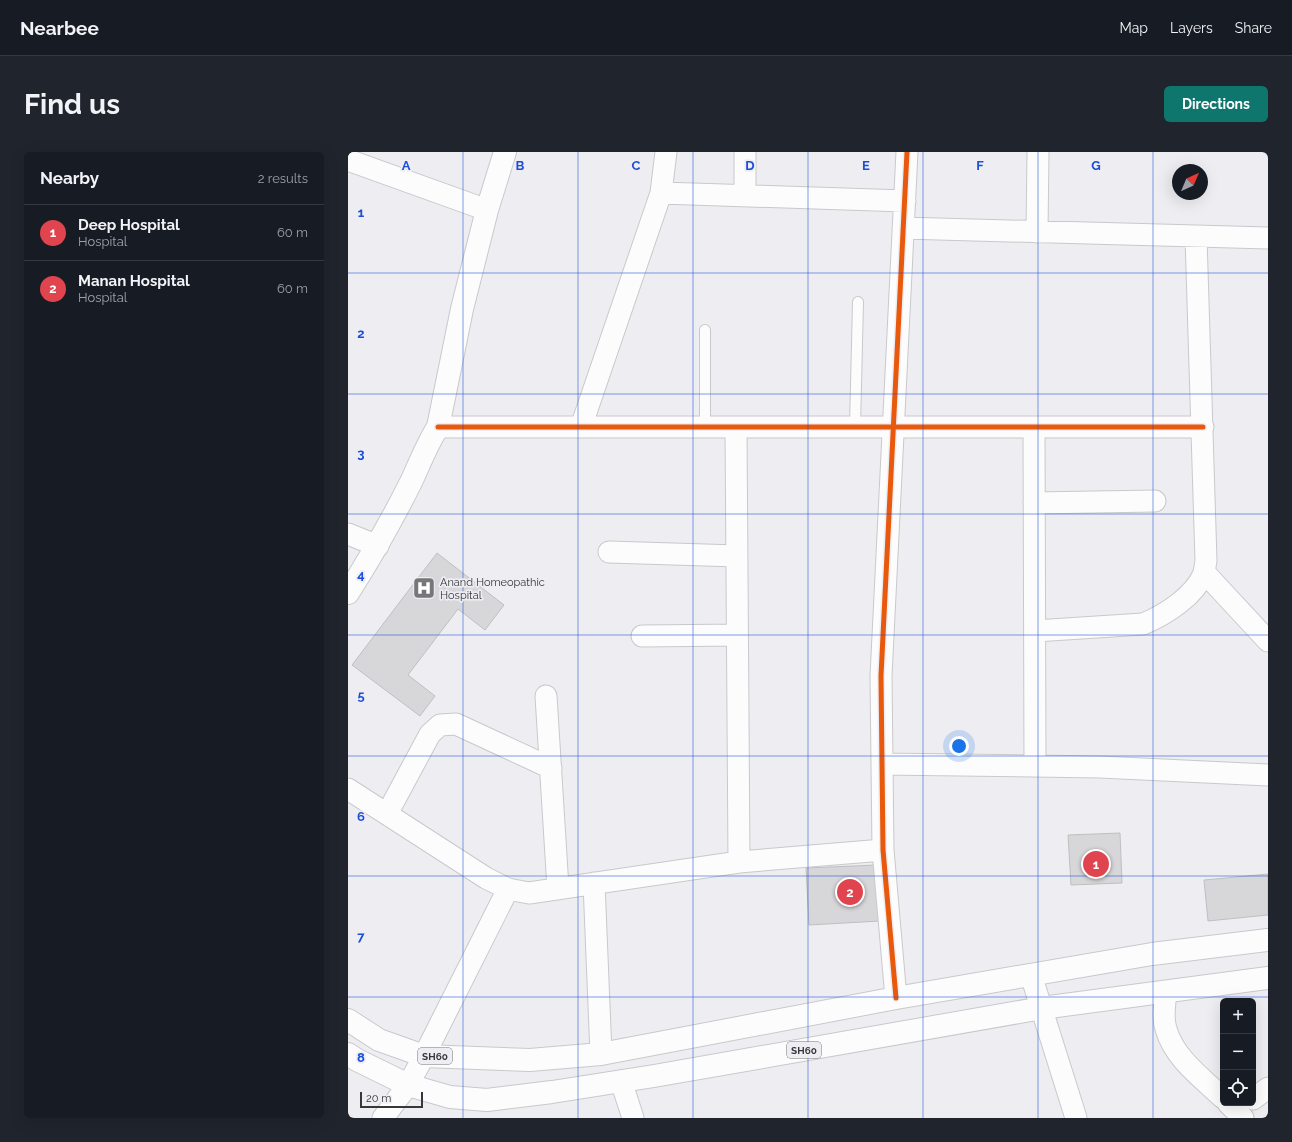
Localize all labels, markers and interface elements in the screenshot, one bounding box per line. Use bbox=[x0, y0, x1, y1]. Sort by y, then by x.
text: Nearbee bbox=[20, 17, 99, 39]
text: Map bbox=[1120, 20, 1148, 36]
text: Layers bbox=[1170, 20, 1213, 36]
text: Share bbox=[1235, 20, 1272, 36]
button: Directions bbox=[1164, 86, 1268, 122]
text: Find us bbox=[24, 88, 120, 121]
text: A bbox=[402, 158, 411, 173]
text: B bbox=[516, 158, 525, 173]
text: C bbox=[632, 158, 641, 173]
text: D bbox=[745, 158, 755, 173]
text: E bbox=[862, 158, 870, 173]
text: F bbox=[976, 158, 984, 173]
text: G bbox=[1091, 158, 1101, 173]
north arrow bbox=[1172, 164, 1208, 200]
text: Nearby bbox=[40, 168, 99, 188]
text: 2 results bbox=[258, 171, 308, 186]
text: 1 bbox=[358, 205, 365, 220]
text: Deep Hospital bbox=[78, 216, 180, 234]
text: 1 bbox=[50, 225, 56, 240]
text: 60 m bbox=[277, 225, 308, 240]
text: Hospital bbox=[78, 234, 127, 249]
text: Manan Hospital bbox=[78, 272, 190, 290]
text: 2 bbox=[49, 281, 57, 296]
text: 60 m bbox=[277, 281, 308, 296]
text: Hospital bbox=[78, 290, 127, 305]
text: 2 bbox=[357, 326, 365, 341]
text: 3 bbox=[357, 446, 365, 461]
text: 4 bbox=[357, 567, 365, 582]
hospital icon: Anand Homeopathic Hospital bbox=[411, 575, 437, 601]
place label: Anand Homeopathic Hospital bbox=[440, 576, 545, 602]
text: 5 bbox=[357, 688, 365, 703]
your location bbox=[949, 736, 969, 756]
text: 6 bbox=[357, 809, 365, 824]
pin: 1 bbox=[1083, 849, 1109, 879]
pin: 2 bbox=[837, 877, 863, 907]
text: 7 bbox=[357, 929, 365, 944]
map controls bbox=[1220, 998, 1256, 1106]
button: + bbox=[1220, 998, 1256, 1034]
button: − bbox=[1220, 1034, 1256, 1070]
road number: SH60 bbox=[787, 1042, 821, 1058]
road number: SH60 bbox=[418, 1048, 452, 1064]
text: 8 bbox=[357, 1050, 365, 1065]
button: locate bbox=[1220, 1070, 1256, 1106]
scale bar bbox=[360, 1090, 423, 1109]
text: 20 m bbox=[366, 1092, 391, 1105]

